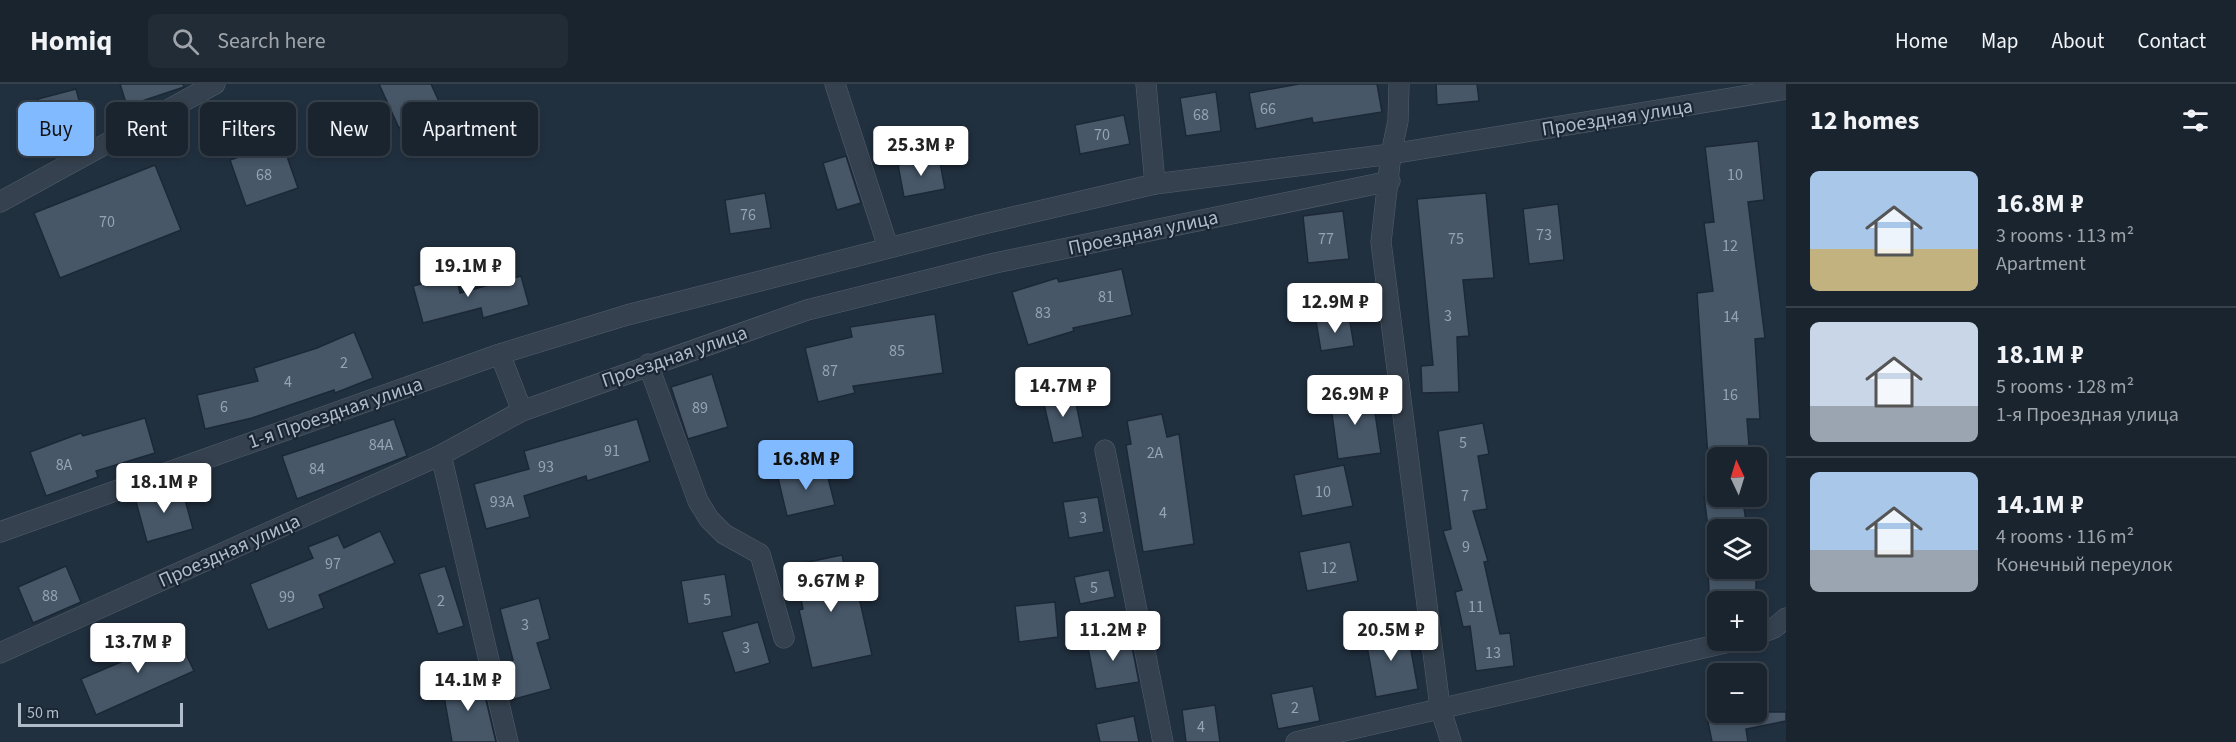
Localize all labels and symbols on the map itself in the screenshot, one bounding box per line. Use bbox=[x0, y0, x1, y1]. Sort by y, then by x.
street label: Проездная улица bbox=[1540, 92, 1695, 144]
house number: 66 bbox=[1260, 98, 1276, 120]
house number: 68 bbox=[1193, 104, 1209, 126]
house number: 70 bbox=[1094, 124, 1110, 146]
pin: 25.3M ₽ bbox=[866, 126, 976, 177]
house number: 68 bbox=[256, 164, 272, 186]
house number: 10 bbox=[1727, 164, 1743, 186]
street label: Проездная улица bbox=[1066, 203, 1221, 263]
house number: 76 bbox=[740, 204, 756, 226]
house number: 70 bbox=[99, 211, 115, 233]
house number: 73 bbox=[1536, 224, 1552, 246]
house number: 77 bbox=[1318, 228, 1334, 250]
house number: 75 bbox=[1448, 228, 1464, 250]
house number: 12 bbox=[1722, 235, 1738, 257]
pin: 19.1M ₽ bbox=[413, 247, 523, 298]
pin: 12.9M ₽ bbox=[1280, 283, 1390, 334]
house number: 81 bbox=[1098, 286, 1114, 308]
house number: 83 bbox=[1035, 302, 1051, 324]
house number: 3 bbox=[1444, 305, 1452, 327]
house number: 14 bbox=[1723, 306, 1739, 328]
street label: Проездная улица bbox=[598, 319, 751, 395]
house number: 85 bbox=[889, 340, 905, 362]
house number: 2 bbox=[340, 352, 348, 374]
house number: 87 bbox=[822, 360, 838, 382]
pin: 14.7M ₽ bbox=[1008, 367, 1118, 418]
street label: 1-я Проездная улица bbox=[244, 370, 426, 456]
house number: 4 bbox=[284, 371, 292, 393]
pin: 26.9M ₽ bbox=[1300, 375, 1410, 426]
house number: 16 bbox=[1722, 384, 1738, 406]
house number: 6 bbox=[220, 396, 228, 418]
house number: 89 bbox=[692, 397, 708, 419]
house number: 5 bbox=[1459, 432, 1467, 454]
house number: 84А bbox=[369, 434, 394, 456]
house number: 91 bbox=[604, 440, 620, 462]
pin: 16.8M ₽ bbox=[751, 440, 861, 491]
house number: 2А bbox=[1147, 442, 1164, 464]
north arrow bbox=[1707, 447, 1767, 507]
house number: 8А bbox=[56, 454, 73, 476]
house number: 93 bbox=[538, 456, 554, 478]
house number: 84 bbox=[309, 458, 325, 480]
pin: 18.1M ₽ bbox=[109, 463, 219, 514]
house number: 10 bbox=[1315, 481, 1331, 503]
house number: 7 bbox=[1461, 485, 1469, 507]
house number: 93А bbox=[490, 491, 515, 513]
house number: 4 bbox=[1159, 502, 1167, 524]
street label: Проездная улица bbox=[154, 507, 305, 595]
house number: 3 bbox=[1079, 507, 1087, 529]
house number: 9 bbox=[1462, 536, 1470, 558]
house number: 97 bbox=[325, 553, 341, 575]
house number: 12 bbox=[1321, 557, 1337, 579]
pin: 9.67M ₽ bbox=[776, 562, 886, 613]
house number: 5 bbox=[1090, 577, 1098, 599]
house number: 88 bbox=[42, 585, 58, 607]
house number: 99 bbox=[279, 586, 295, 608]
house number: 5 bbox=[703, 589, 711, 611]
house number: 2 bbox=[437, 590, 445, 612]
house number: 11 bbox=[1468, 596, 1484, 618]
pin: 11.2M ₽ bbox=[1058, 611, 1168, 662]
pin: 20.5M ₽ bbox=[1336, 611, 1446, 662]
house number: 3 bbox=[521, 614, 529, 636]
pin: 13.7M ₽ bbox=[83, 623, 193, 674]
house number: 3 bbox=[742, 637, 750, 659]
house number: 13 bbox=[1485, 642, 1501, 664]
pin: 14.1M ₽ bbox=[413, 661, 523, 712]
house number: 2 bbox=[1291, 697, 1299, 719]
scale bar bbox=[18, 700, 183, 728]
house number: 4 bbox=[1197, 716, 1205, 738]

